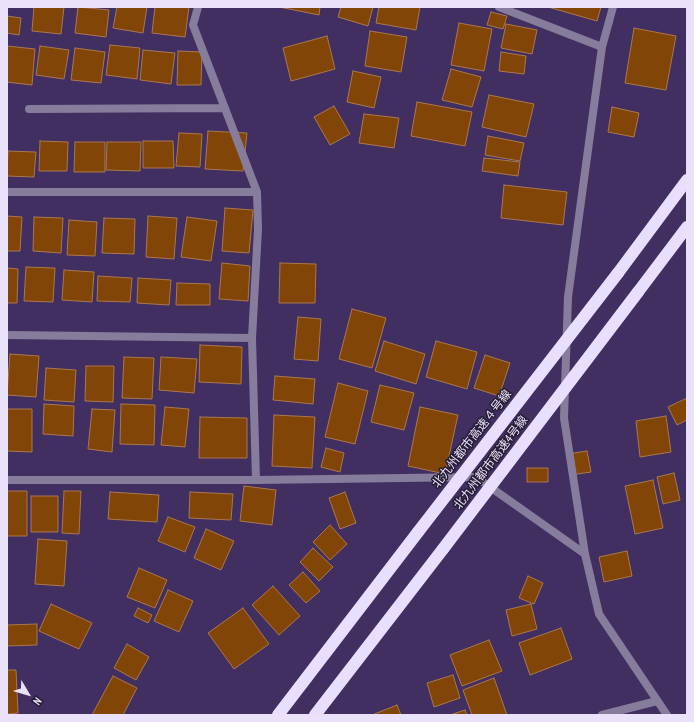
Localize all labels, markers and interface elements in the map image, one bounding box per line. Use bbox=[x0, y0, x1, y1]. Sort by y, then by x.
street label: 北九州都市高速４号線 bbox=[429, 387, 515, 491]
street label: 北九州都市高速4号線 bbox=[451, 413, 531, 513]
north arrow bbox=[8, 674, 48, 714]
text: N bbox=[30, 695, 45, 708]

